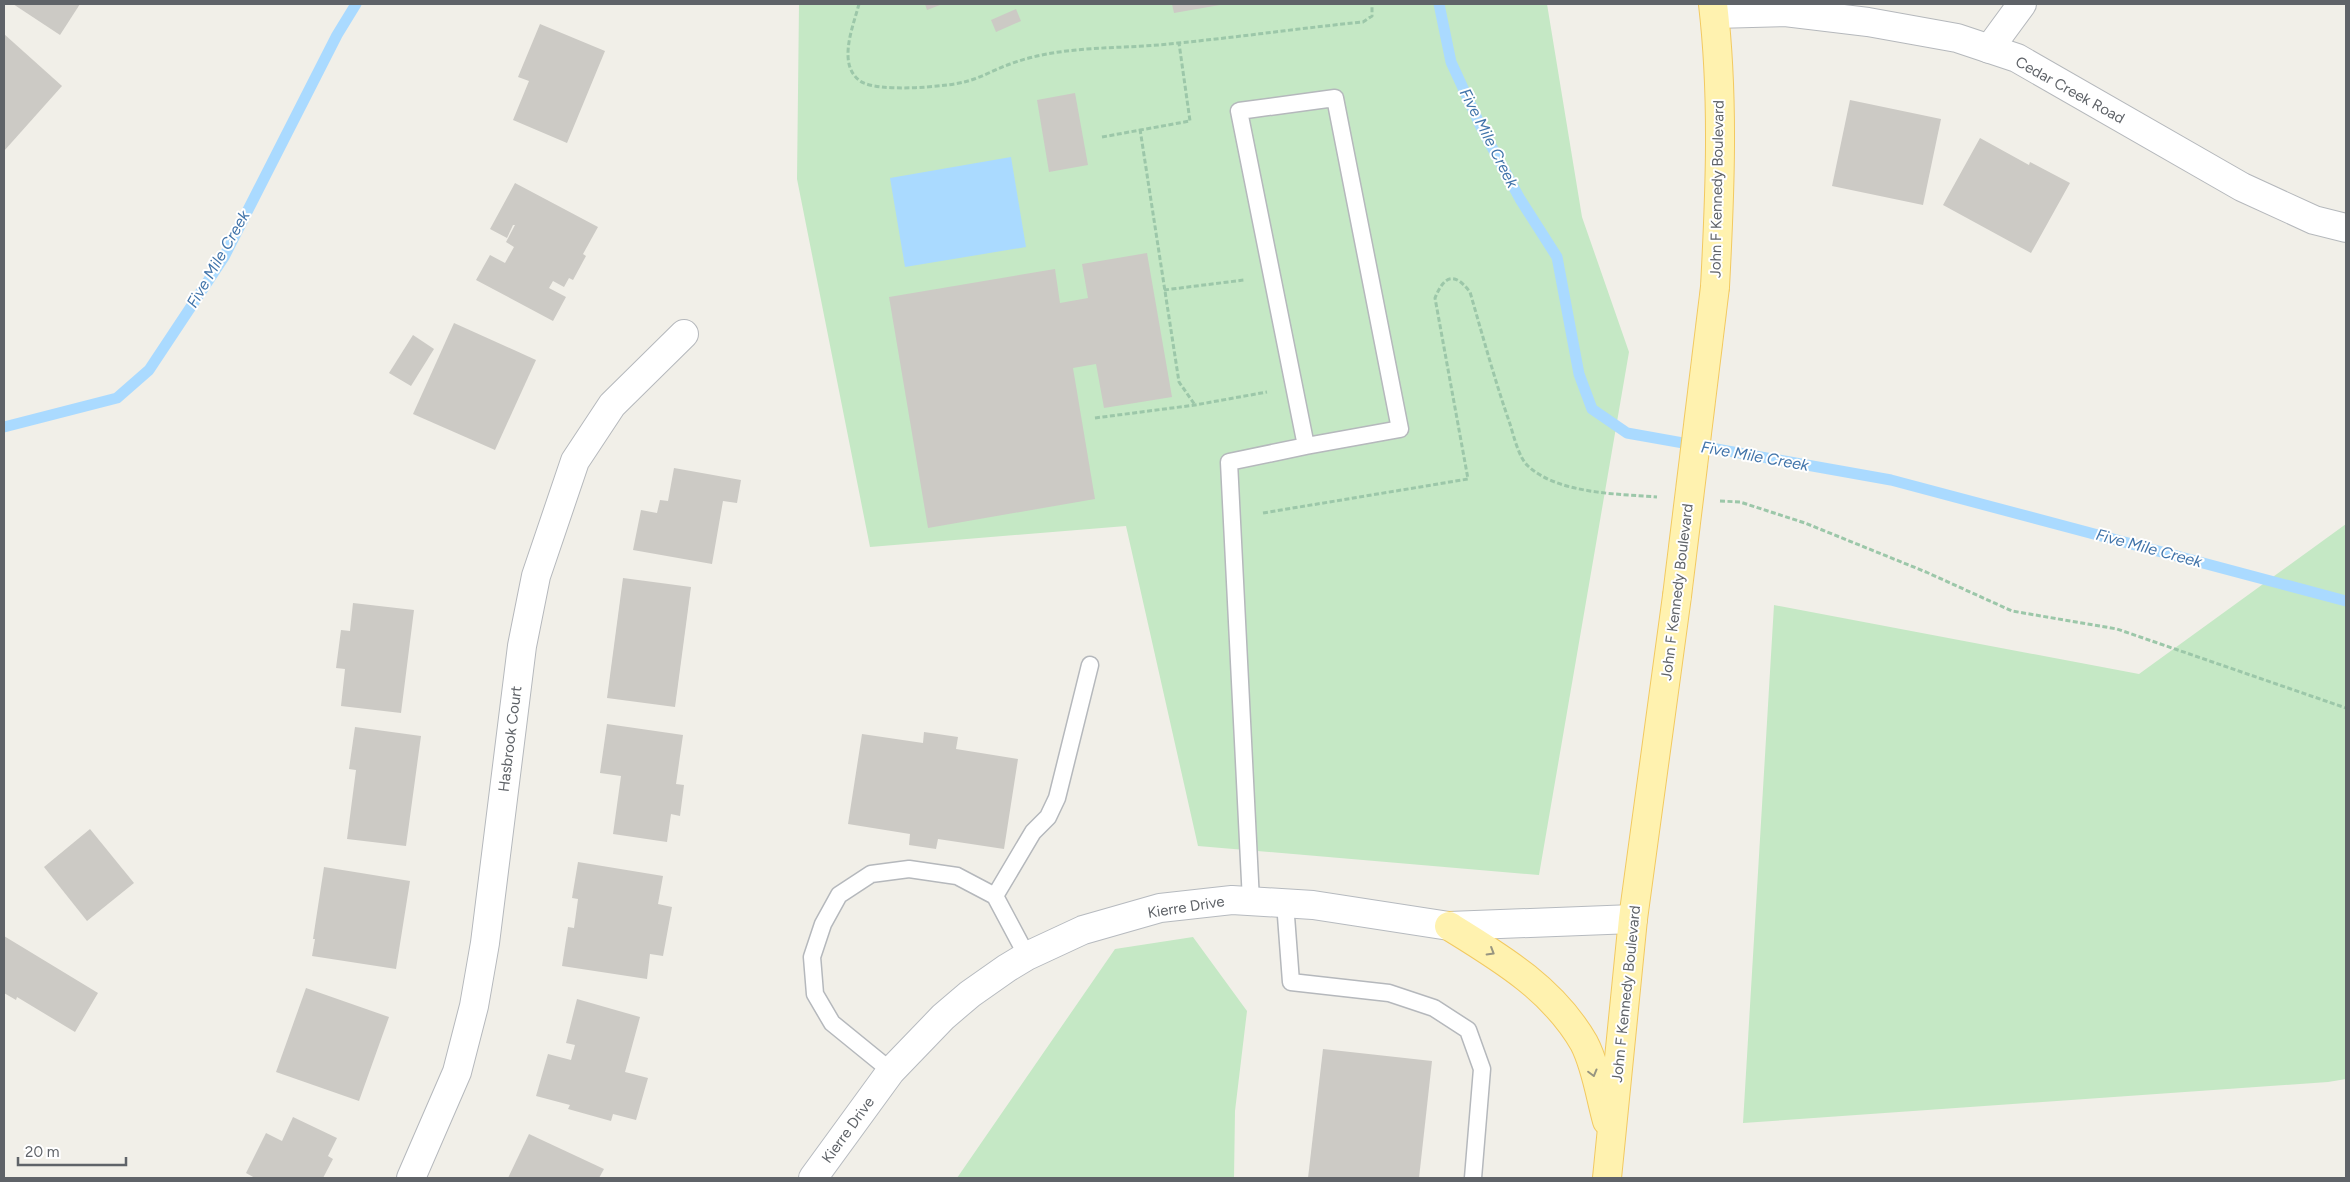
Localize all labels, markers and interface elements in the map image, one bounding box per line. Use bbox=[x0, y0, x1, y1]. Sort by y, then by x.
street label: Cedar Creek Road bbox=[2012, 53, 2128, 127]
water label: Five Mile Creek bbox=[1456, 85, 1523, 192]
street label: John F Kennedy Boulevard bbox=[1706, 100, 1728, 278]
water label: Five Mile Creek bbox=[183, 206, 254, 311]
water label: Five Mile Creek bbox=[1700, 437, 1812, 475]
street label: John F Kennedy Boulevard bbox=[1657, 503, 1697, 681]
water label: Five Mile Creek bbox=[2094, 525, 2205, 572]
street label: Hasbrook Court bbox=[495, 685, 525, 793]
street label: Kierre Drive bbox=[1146, 892, 1226, 922]
street label: John F Kennedy Boulevard bbox=[1608, 905, 1644, 1083]
one-way arrow bbox=[1486, 945, 1495, 955]
one-way arrow bbox=[1588, 1068, 1598, 1076]
street label: Kierre Drive bbox=[818, 1093, 878, 1167]
scale bar bbox=[18, 1134, 125, 1166]
text: 20 m bbox=[25, 1143, 59, 1161]

